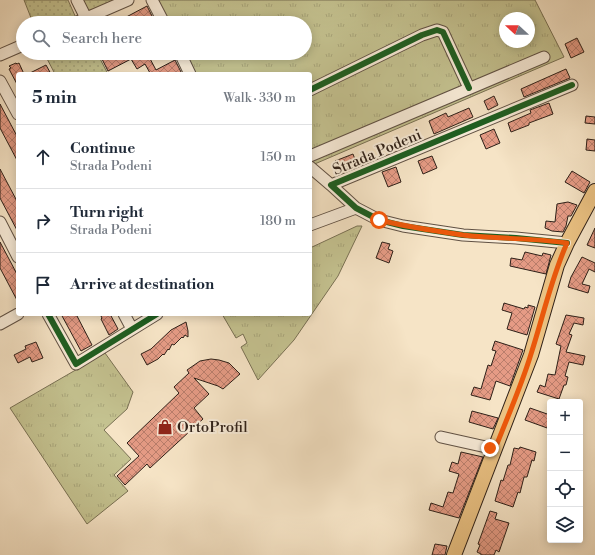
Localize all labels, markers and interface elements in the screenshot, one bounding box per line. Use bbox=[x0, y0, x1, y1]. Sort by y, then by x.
north arrow bbox=[499, 12, 535, 48]
search box bbox=[16, 16, 312, 60]
icon: search bbox=[30, 27, 52, 49]
text: Search here bbox=[62, 29, 142, 48]
text: 5 min bbox=[32, 87, 77, 109]
text: Walk · 330 m bbox=[223, 90, 296, 106]
street label: Strada Podeni bbox=[330, 125, 425, 180]
text: Continue bbox=[70, 139, 135, 158]
icon: ahead bbox=[32, 146, 54, 168]
text: 150 m bbox=[261, 149, 296, 165]
text: Strada Podeni bbox=[70, 158, 152, 174]
text: Turn right bbox=[70, 203, 144, 222]
icon: right bbox=[32, 210, 54, 232]
route start bbox=[370, 211, 388, 229]
text: 180 m bbox=[260, 213, 296, 229]
text: Strada Podeni bbox=[70, 222, 152, 238]
icon: arrive bbox=[32, 274, 54, 296]
text: Arrive at destination bbox=[70, 275, 214, 294]
map controls bbox=[547, 399, 583, 543]
button: + bbox=[547, 399, 583, 435]
shop icon: OrtoProfil bbox=[156, 418, 174, 436]
place label: OrtoProfil bbox=[177, 418, 248, 437]
button: − bbox=[547, 435, 583, 471]
route end bbox=[481, 439, 499, 457]
button: locate bbox=[547, 471, 583, 507]
button: layers bbox=[547, 507, 583, 543]

